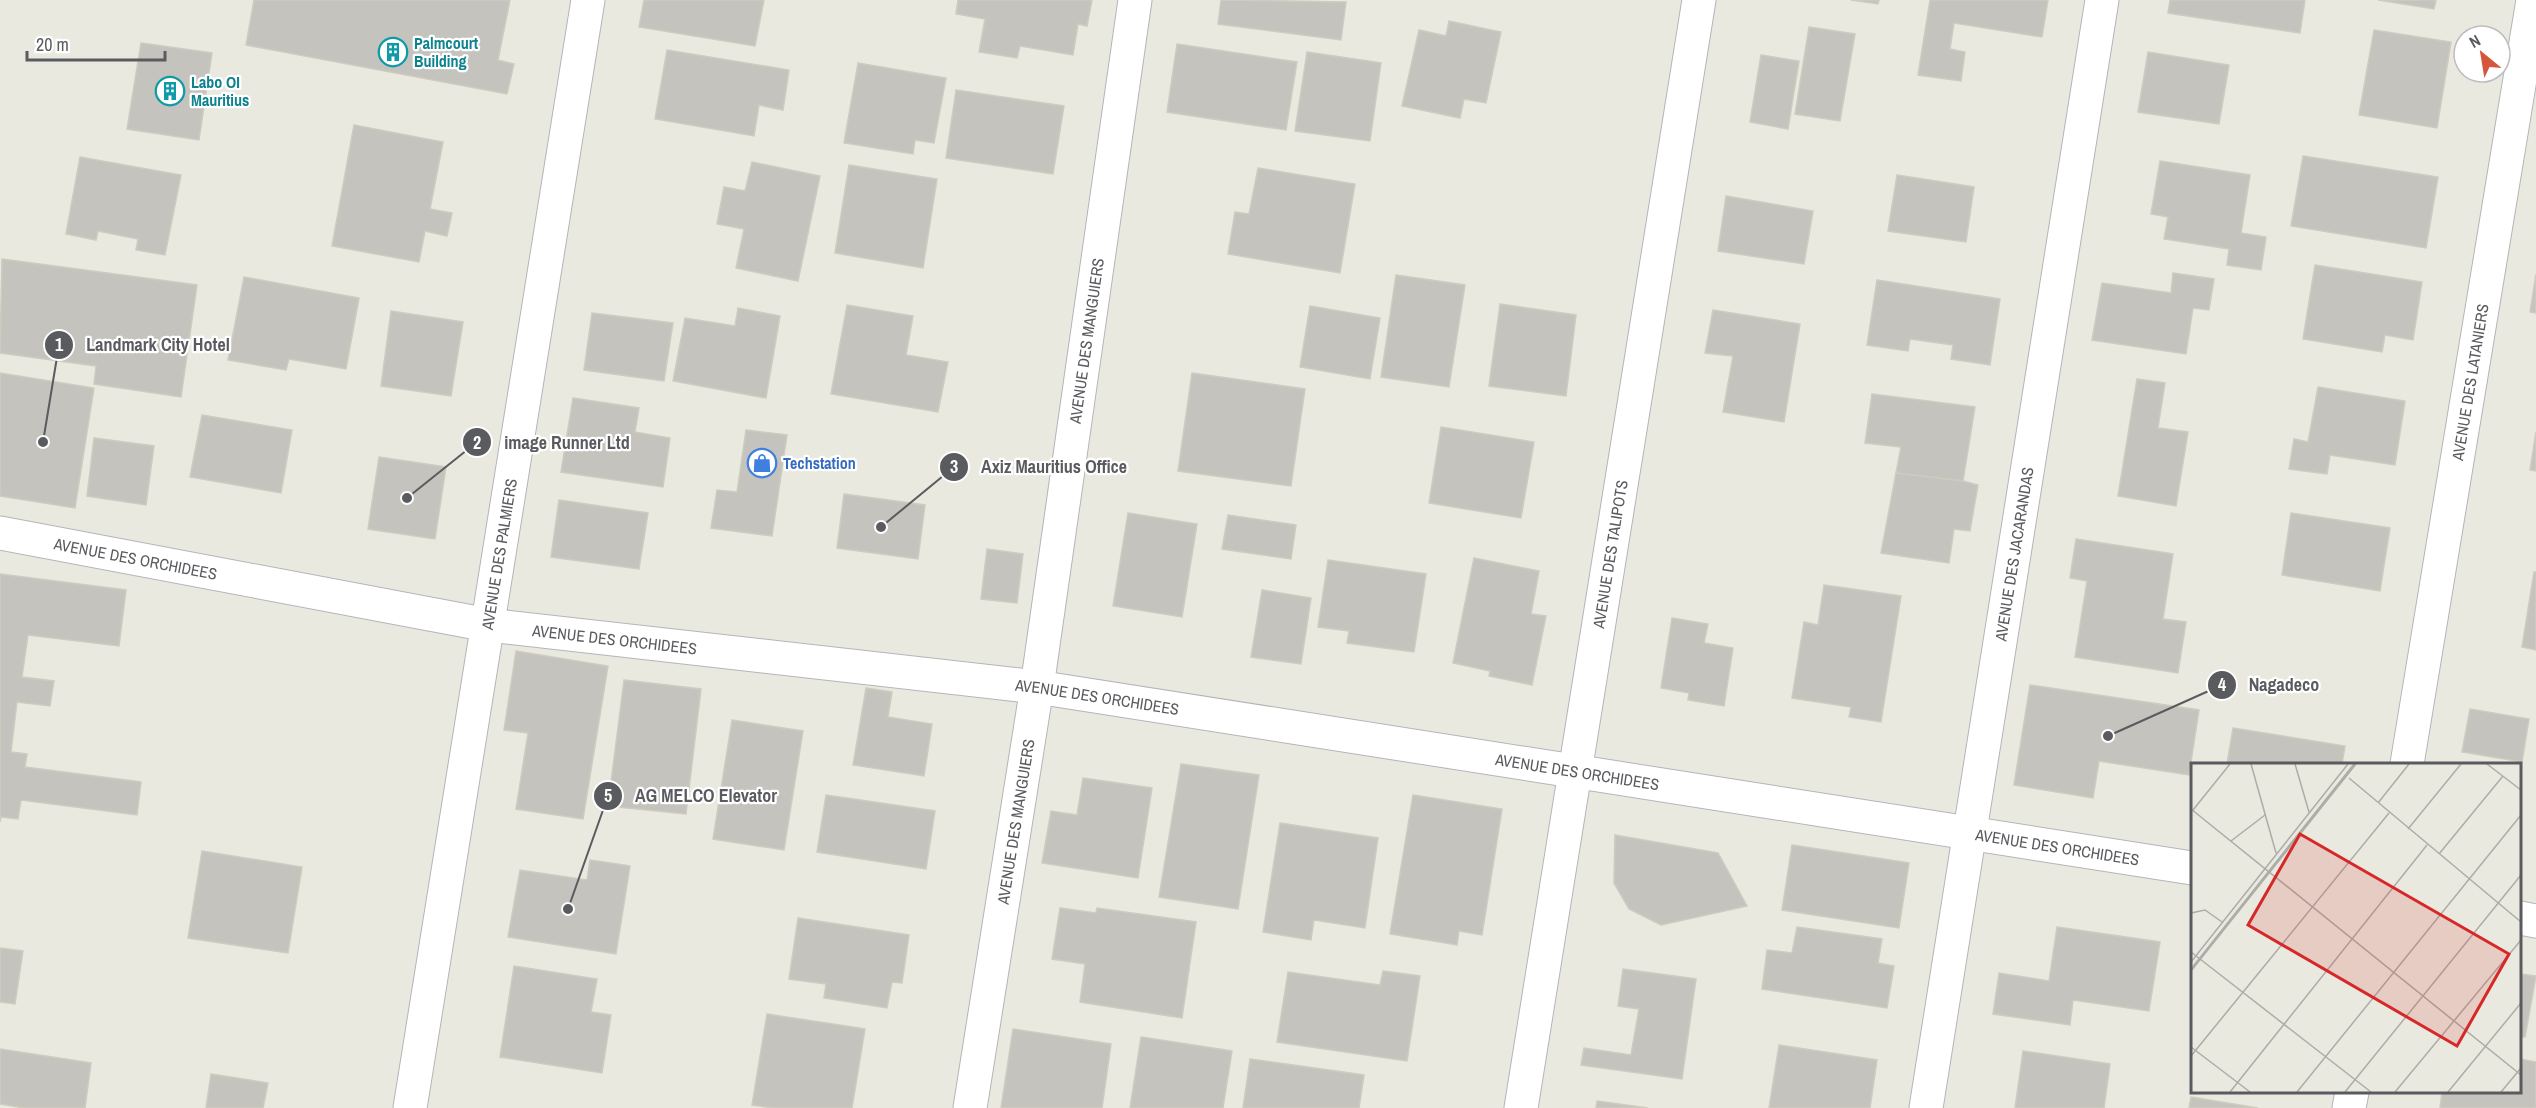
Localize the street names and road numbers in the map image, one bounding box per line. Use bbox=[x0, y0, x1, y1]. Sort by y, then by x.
street label: AVENUE DES MANGUIERS bbox=[1064, 256, 1109, 426]
street label: AVENUE DES LATANIERS bbox=[2446, 302, 2494, 463]
street label: AVENUE DES JACARANDAS bbox=[1989, 465, 2039, 643]
street label: AVENUE DES PALMIERS bbox=[476, 477, 522, 632]
street label: AVENUE DES TALIPOTS bbox=[1587, 478, 1633, 631]
street label: AVENUE DES ORCHIDEES bbox=[51, 532, 219, 585]
street label: AVENUE DES ORCHIDEES bbox=[530, 619, 698, 660]
street label: AVENUE DES ORCHIDEES bbox=[1013, 674, 1181, 720]
street label: AVENUE DES MANGUIERS bbox=[991, 737, 1040, 907]
street label: AVENUE DES ORCHIDEES bbox=[1493, 748, 1661, 795]
street label: AVENUE DES ORCHIDEES bbox=[1973, 823, 2141, 871]

